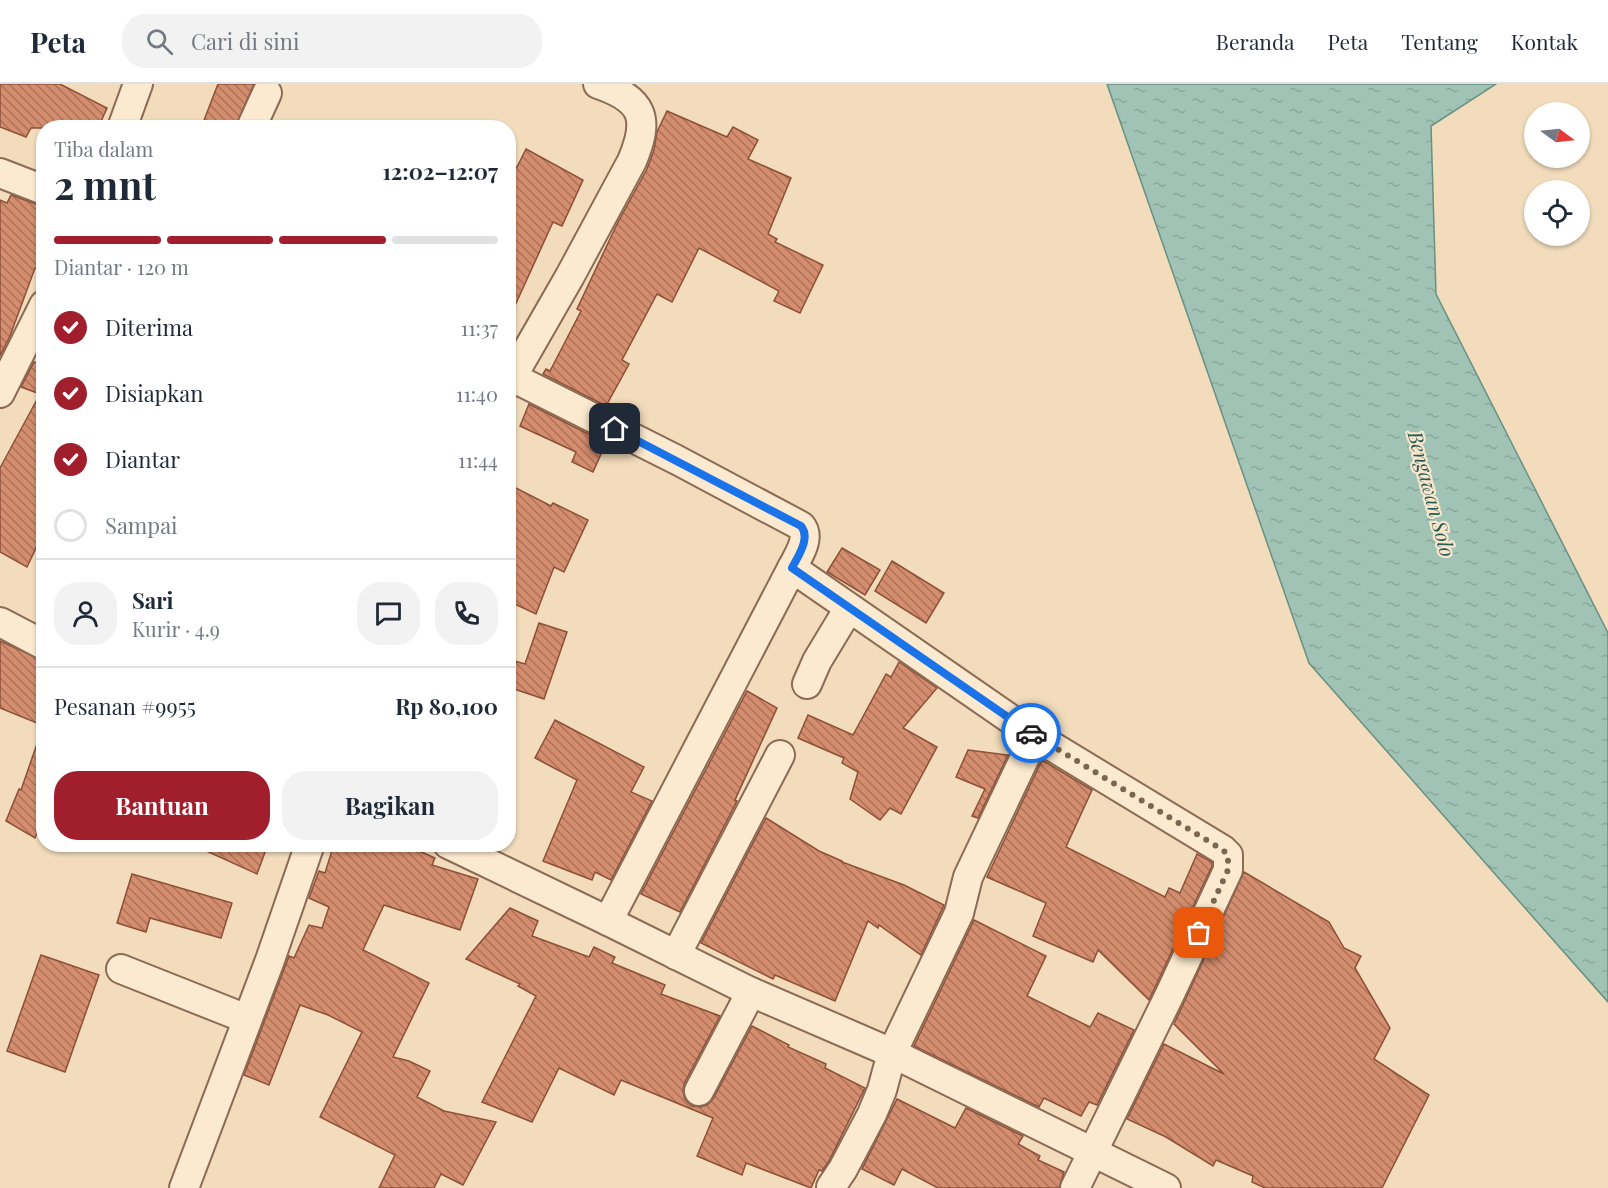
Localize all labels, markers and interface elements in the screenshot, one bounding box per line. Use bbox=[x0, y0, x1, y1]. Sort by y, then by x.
search box bbox=[122, 14, 542, 68]
text: Peta bbox=[30, 23, 86, 60]
icon: search bbox=[143, 25, 176, 58]
text: Cari di sini bbox=[191, 26, 299, 56]
text: Beranda bbox=[1216, 27, 1295, 55]
text: Peta bbox=[1328, 27, 1368, 55]
text: Tentang bbox=[1401, 27, 1478, 55]
text: Kontak bbox=[1511, 27, 1578, 55]
north arrow bbox=[1524, 102, 1590, 168]
map controls bbox=[1524, 102, 1590, 246]
text: Tiba dalam bbox=[54, 135, 153, 162]
text: 12:02–12:07 bbox=[382, 156, 498, 186]
text: 2 mnt bbox=[54, 158, 156, 210]
button: locate bbox=[1524, 180, 1590, 246]
text: Diantar · 120 m bbox=[54, 253, 189, 280]
icon: check bbox=[54, 311, 87, 344]
text: Diterima bbox=[105, 312, 193, 342]
text: 11:37 bbox=[461, 314, 498, 341]
icon: check bbox=[54, 377, 87, 410]
text: Disiapkan bbox=[105, 378, 203, 408]
text: 11:40 bbox=[456, 380, 498, 407]
pin bbox=[589, 403, 640, 454]
icon: home bbox=[598, 412, 631, 445]
water label: Bengawan Solo bbox=[1402, 427, 1462, 560]
icon: check bbox=[54, 443, 87, 476]
text: Diantar bbox=[105, 444, 180, 474]
text: 11:44 bbox=[458, 446, 498, 473]
text: Sampai bbox=[105, 510, 178, 540]
button: person bbox=[54, 582, 117, 645]
button: chat bbox=[357, 582, 420, 645]
button: phone bbox=[435, 582, 498, 645]
text: Sari bbox=[132, 585, 173, 615]
text: Kurir · 4.9 bbox=[132, 615, 220, 642]
text: Pesanan #9955 bbox=[54, 691, 196, 721]
text: Rp 80,100 bbox=[395, 691, 498, 721]
courier bbox=[1001, 703, 1061, 763]
icon: car bbox=[1015, 717, 1048, 750]
button: Bantuan bbox=[54, 771, 270, 840]
button: Bagikan bbox=[282, 771, 498, 840]
pin bbox=[1173, 907, 1224, 958]
icon: bag bbox=[1182, 916, 1215, 949]

